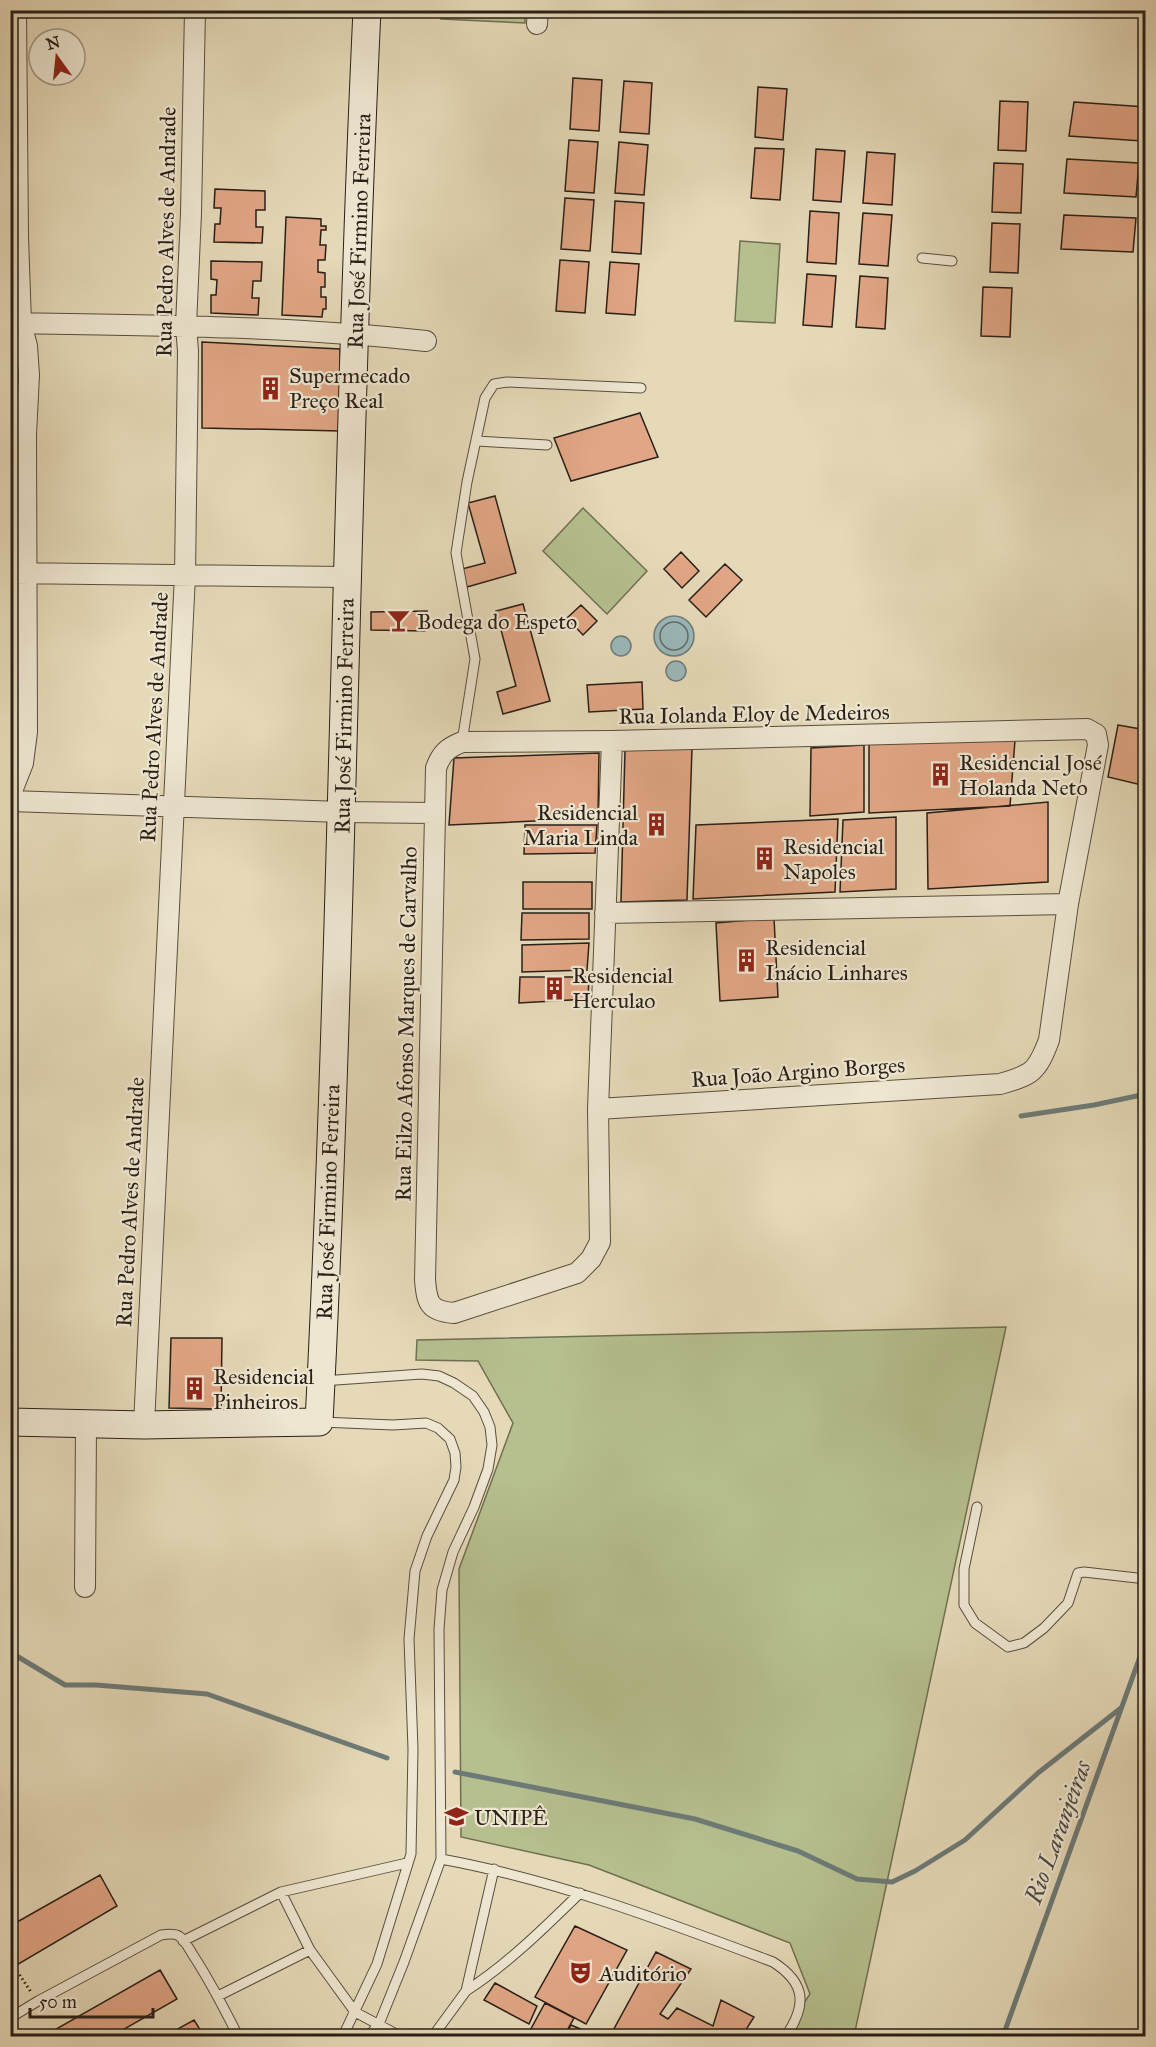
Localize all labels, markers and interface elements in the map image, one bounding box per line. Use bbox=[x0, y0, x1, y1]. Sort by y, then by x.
north arrow bbox=[27, 27, 87, 87]
text: N bbox=[44, 32, 63, 54]
street label: Rua Pedro Alves de Andrade bbox=[150, 106, 182, 358]
street label: Rua José Firmino Ferreira bbox=[341, 112, 377, 349]
place label: Supermecado Preço Real bbox=[289, 362, 410, 414]
building icon: Supermecado Preço Real bbox=[258, 375, 284, 401]
street label: Rua Pedro Alves de Andrade bbox=[134, 591, 174, 843]
street label: Rua José Firmino Ferreira bbox=[328, 597, 360, 834]
bar icon: Bodega do Espeto bbox=[386, 608, 412, 634]
place label: Bodega do Espeto bbox=[417, 608, 577, 635]
street label: Rua Iolanda Eloy de Medeiros bbox=[618, 698, 890, 730]
place label: Residencial José Holanda Neto bbox=[959, 749, 1103, 801]
building icon: Residencial José Holanda Neto bbox=[928, 762, 954, 788]
place label: Residencial Maria Linda bbox=[523, 799, 639, 851]
building icon: Residencial Maria Linda bbox=[643, 812, 669, 838]
place label: Residencial Napoles bbox=[783, 833, 884, 885]
street label: Rua Eilzo Afonso Marques de Carvalho bbox=[389, 846, 423, 1202]
building icon: Residencial Napoles bbox=[752, 846, 778, 872]
place label: Residencial Inácio Linhares bbox=[765, 934, 908, 986]
building icon: Residencial Inácio Linhares bbox=[734, 947, 760, 973]
place label: Residencial Herculao bbox=[572, 962, 673, 1014]
building icon: Residencial Herculao bbox=[541, 975, 567, 1001]
street label: Rua João Argino Borges bbox=[690, 1051, 906, 1093]
street label: Rua Pedro Alves de Andrade bbox=[110, 1076, 150, 1328]
street label: Rua José Firmino Ferreira bbox=[310, 1083, 346, 1320]
place label: Residencial Pinheiros bbox=[213, 1363, 314, 1415]
building icon: Residencial Pinheiros bbox=[182, 1376, 208, 1402]
water label: Rio Laranjeiras bbox=[1018, 1755, 1098, 1909]
school or university icon: UNIPÊ bbox=[443, 1804, 469, 1830]
place label: UNIPÊ bbox=[474, 1804, 548, 1831]
theatre icon: Auditório bbox=[568, 1960, 594, 1986]
place label: Auditório bbox=[598, 1960, 687, 1987]
scale bar bbox=[30, 1981, 153, 2019]
text: 50 m bbox=[39, 1991, 77, 2013]

